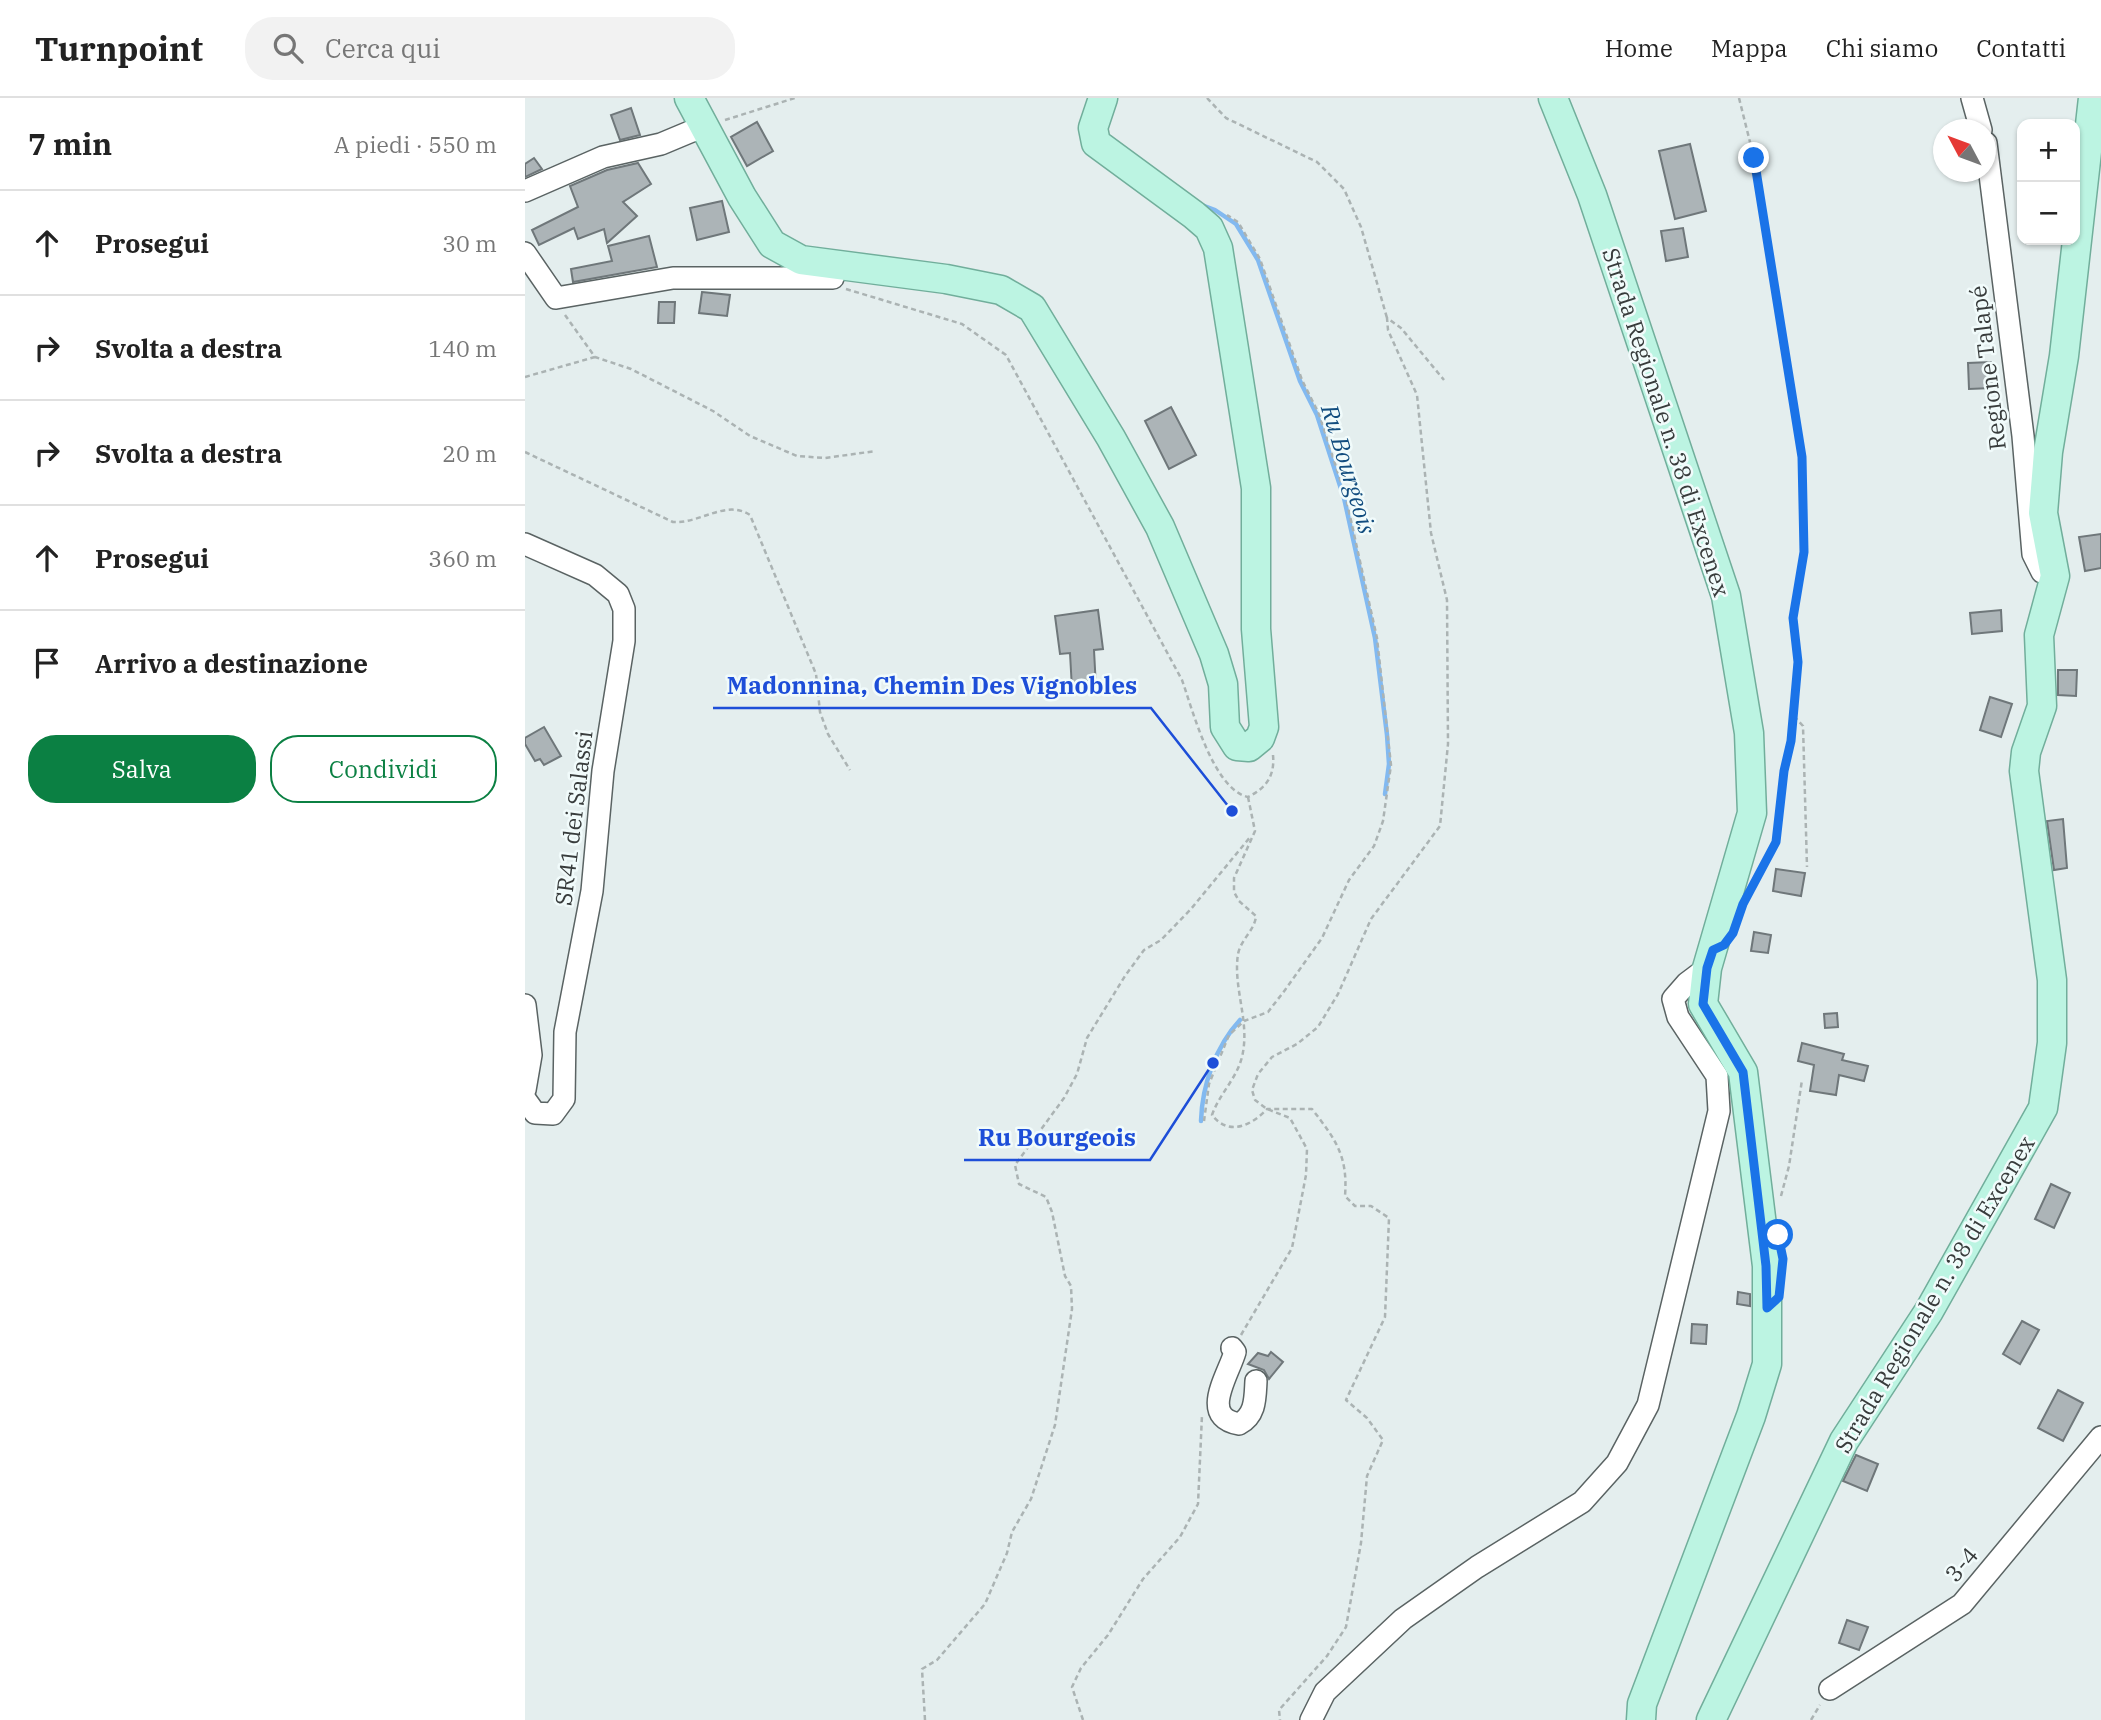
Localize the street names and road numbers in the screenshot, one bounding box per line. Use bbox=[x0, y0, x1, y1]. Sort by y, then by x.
street label: Strada Regionale n. 38 di Excenex bbox=[1596, 244, 1738, 600]
street label: Regione Talapé bbox=[1962, 284, 2012, 452]
street label: SR41 dei Salassi bbox=[547, 729, 599, 907]
street label: Strada Regionale n. 38 di Excenex bbox=[1827, 1130, 2041, 1458]
street label: 3-4 bbox=[1938, 1540, 1984, 1588]

